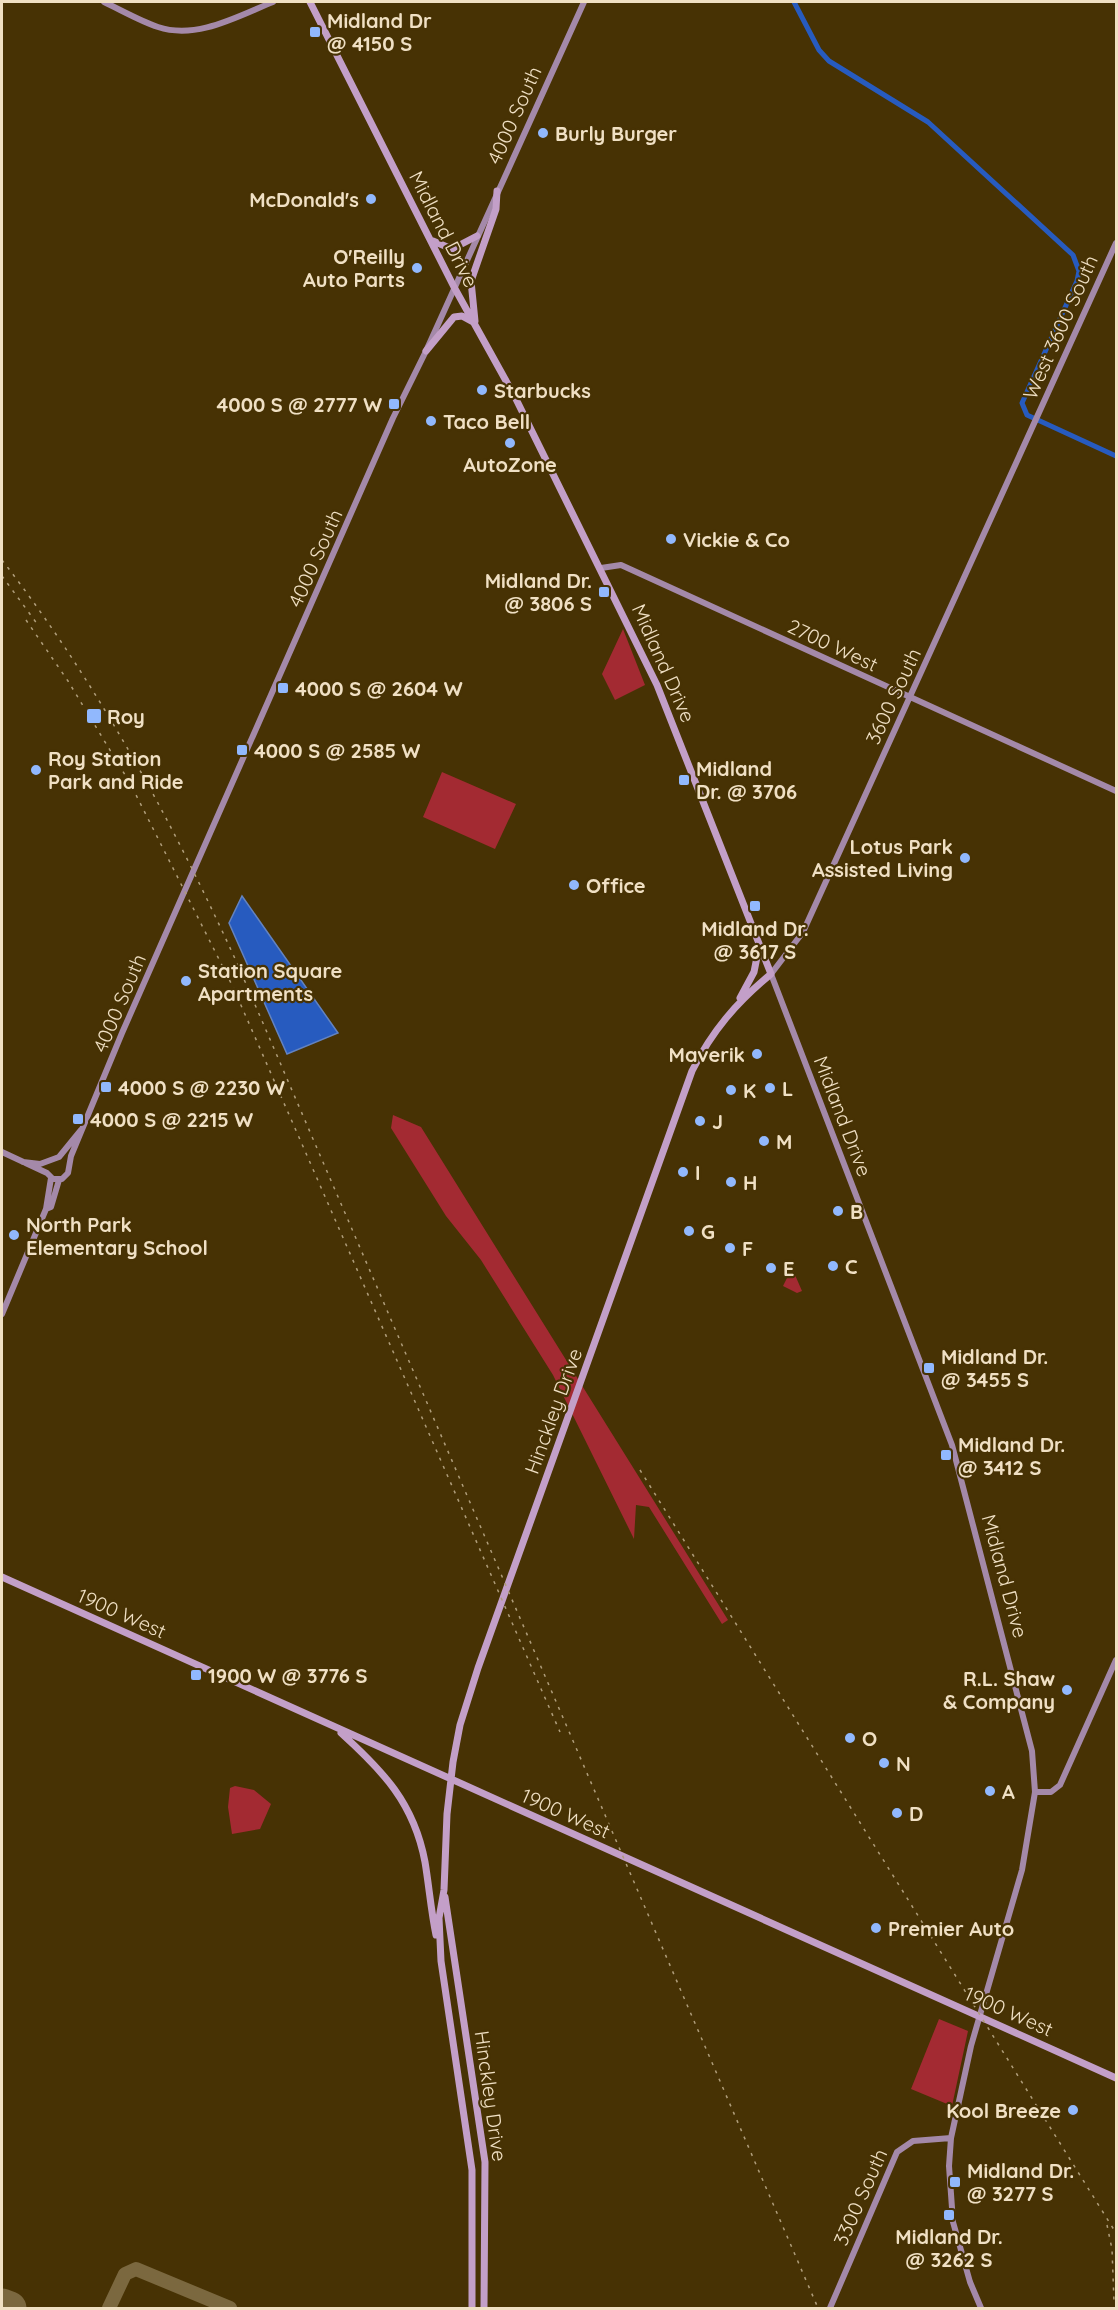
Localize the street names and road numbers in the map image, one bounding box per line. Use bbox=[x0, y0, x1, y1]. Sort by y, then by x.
street label: 4000 South bbox=[481, 62, 547, 168]
street label: Midland Drive bbox=[404, 167, 484, 291]
street label: West 3600 South bbox=[1017, 251, 1103, 403]
street label: 4000 South bbox=[282, 505, 348, 611]
street label: Midland Drive bbox=[627, 600, 701, 726]
street label: 2700 West bbox=[784, 613, 882, 677]
street label: 3600 South bbox=[860, 644, 926, 748]
street label: 4000 South bbox=[87, 950, 151, 1056]
street label: Midland Drive bbox=[809, 1052, 877, 1180]
street label: Hinckley Drive bbox=[519, 1345, 587, 1477]
street label: Midland Drive bbox=[976, 1511, 1034, 1641]
street label: 1900 West bbox=[74, 1582, 170, 1644]
street label: 1900 West bbox=[518, 1782, 614, 1844]
street label: 1900 West bbox=[961, 1980, 1057, 2042]
street label: Hinckley Drive bbox=[469, 2029, 513, 2163]
street label: 3300 South bbox=[828, 2145, 892, 2249]

